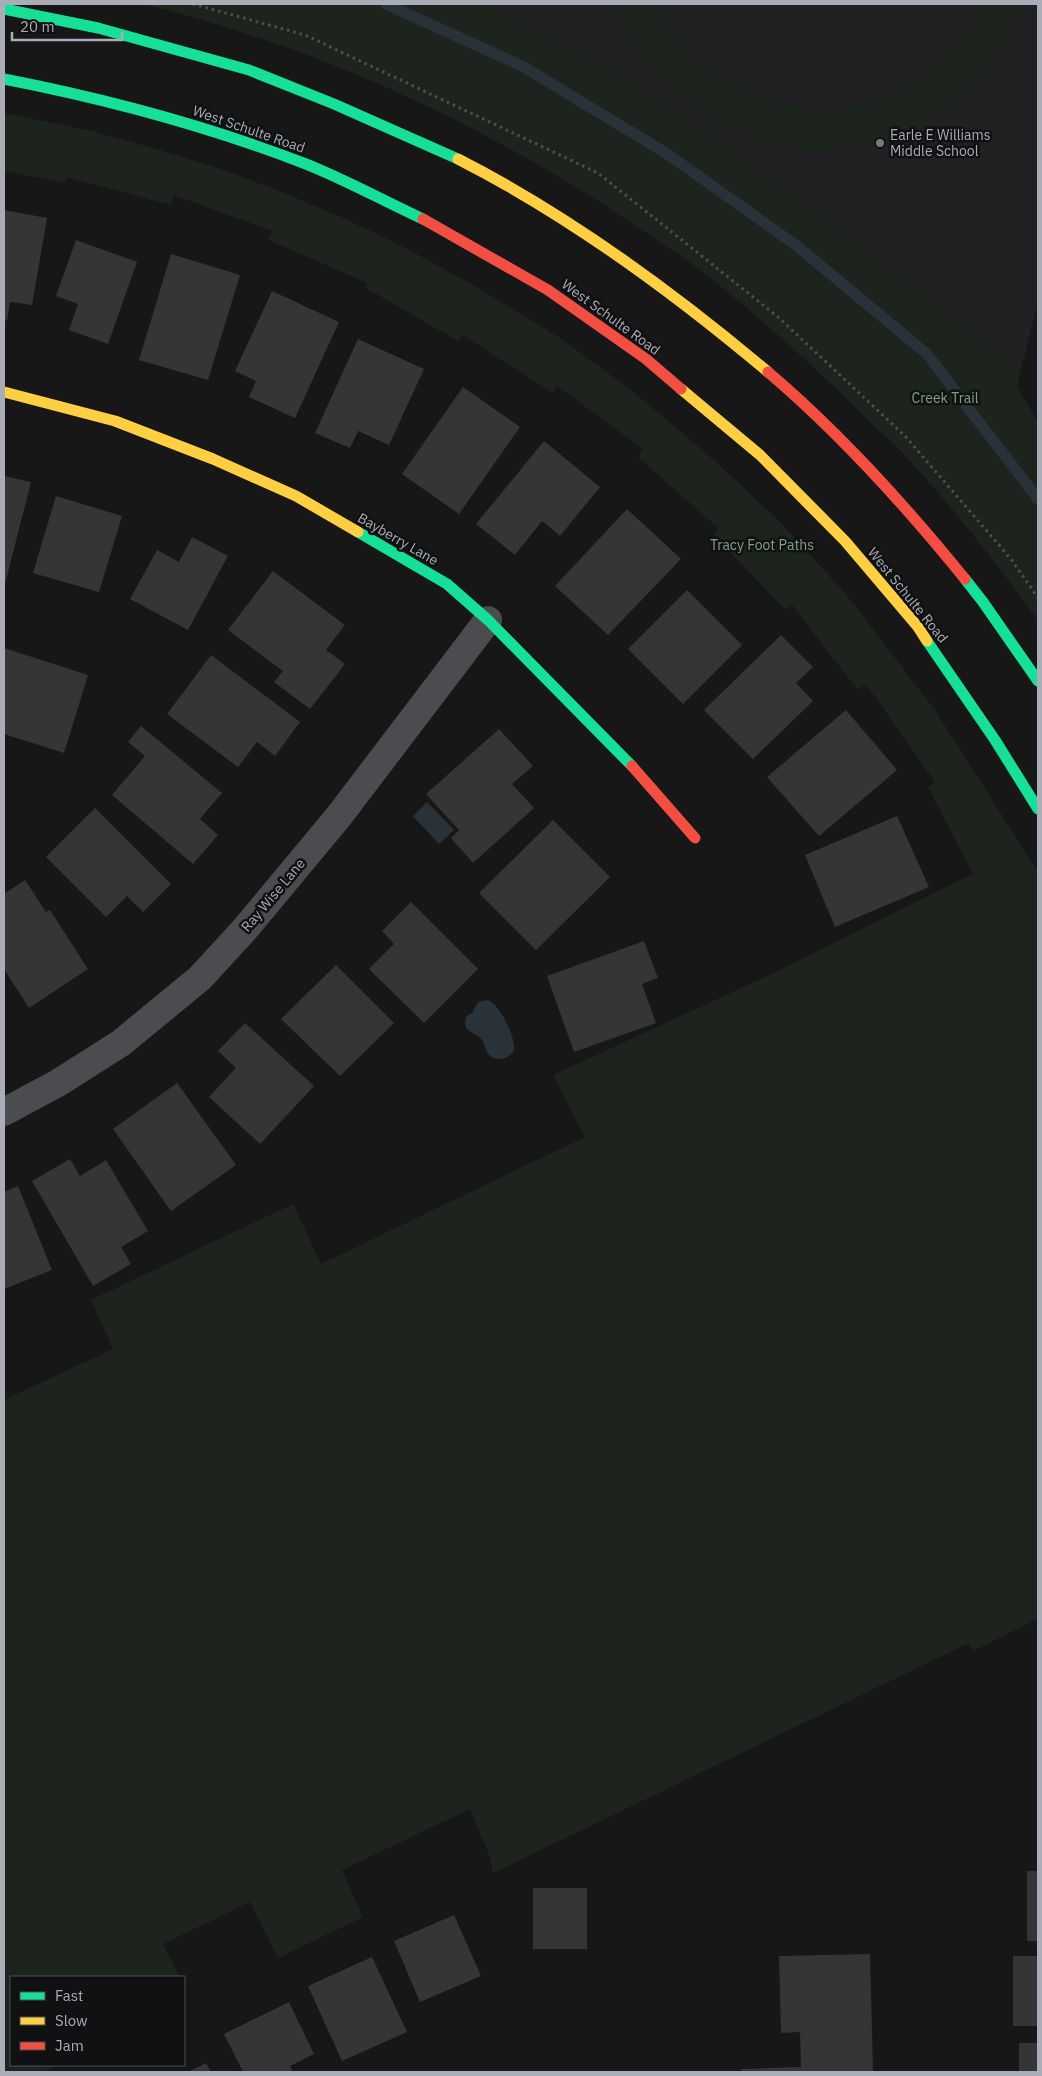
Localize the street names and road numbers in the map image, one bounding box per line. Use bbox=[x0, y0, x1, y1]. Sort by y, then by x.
street label: West Schulte Road bbox=[190, 101, 308, 157]
street label: West Schulte Road bbox=[558, 275, 664, 359]
street label: Bayberry Lane bbox=[354, 509, 442, 569]
street label: West Schulte Road bbox=[864, 544, 952, 646]
street label: Ray Wise Lane bbox=[237, 854, 309, 935]

